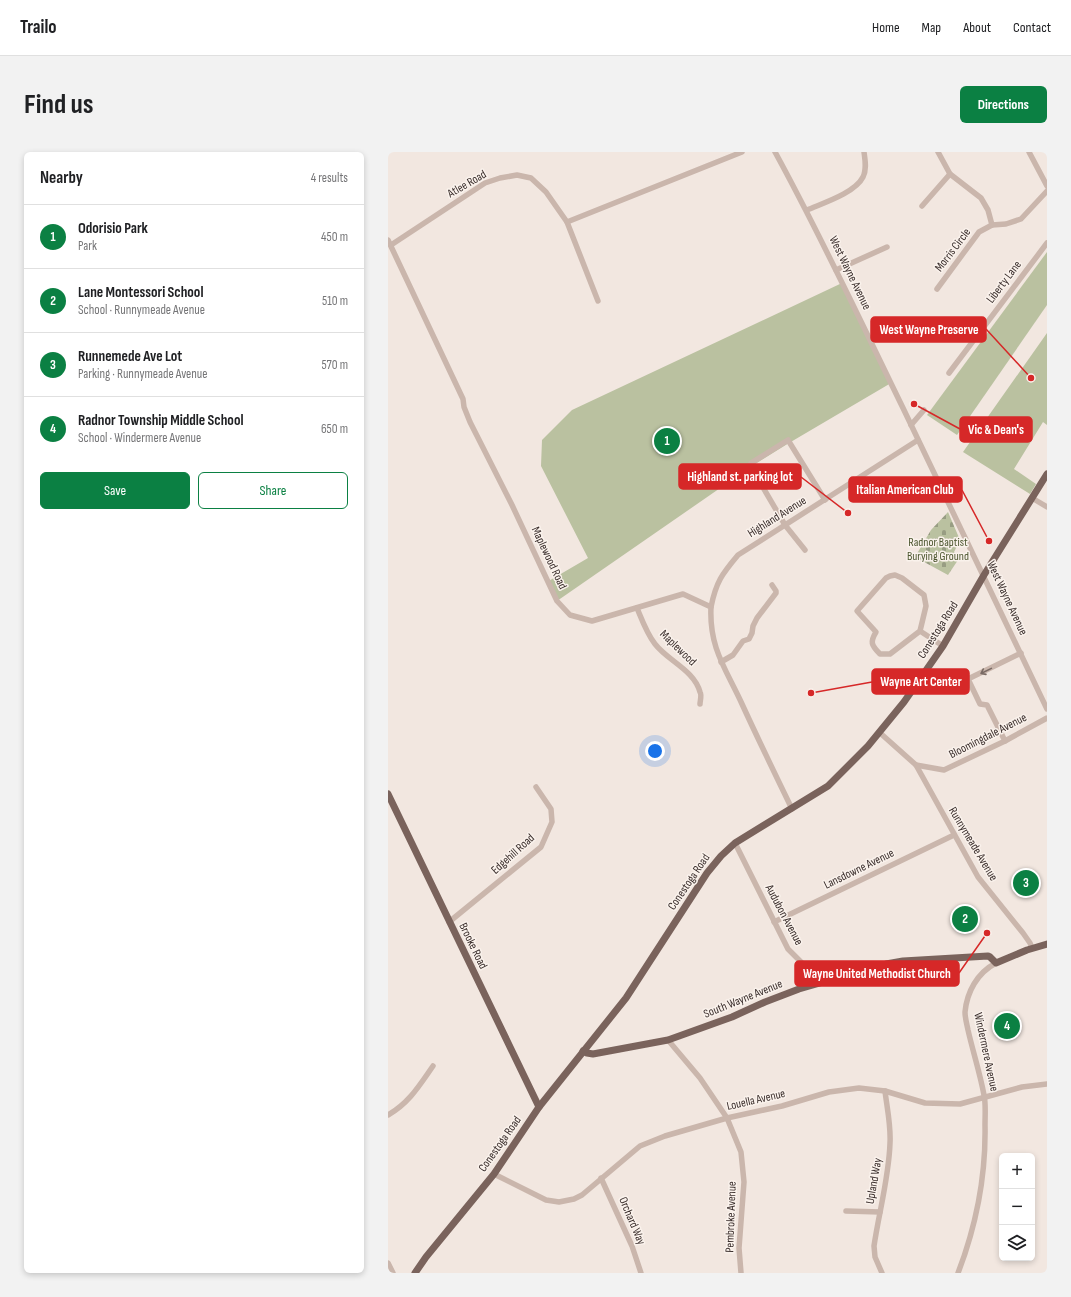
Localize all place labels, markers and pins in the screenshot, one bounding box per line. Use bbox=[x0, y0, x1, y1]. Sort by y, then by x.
callout: West Wayne Preserve bbox=[871, 317, 986, 342]
callout: Vic & Dean's bbox=[960, 417, 1032, 442]
pin: 1 bbox=[654, 426, 680, 456]
callout: Highland st. parking lot bbox=[679, 464, 801, 489]
callout: Italian American Club bbox=[849, 477, 962, 502]
callout: Wayne Art Center bbox=[872, 669, 969, 694]
pin: 3 bbox=[1013, 868, 1039, 898]
pin: 2 bbox=[952, 904, 978, 934]
callout: Wayne United Methodist Church bbox=[795, 961, 959, 986]
pin: 4 bbox=[994, 1011, 1020, 1041]

